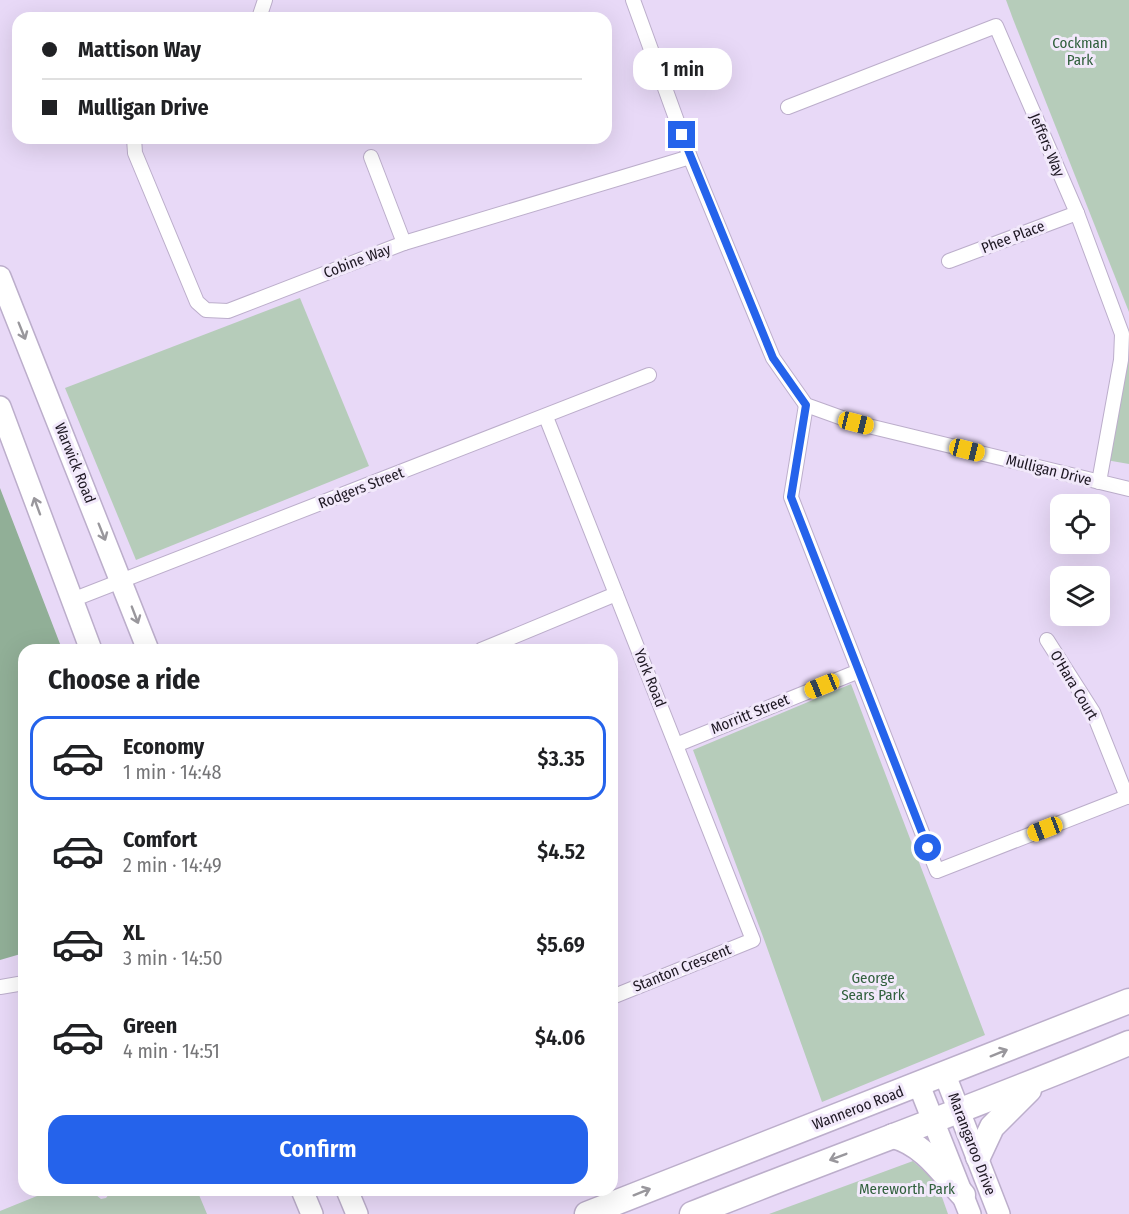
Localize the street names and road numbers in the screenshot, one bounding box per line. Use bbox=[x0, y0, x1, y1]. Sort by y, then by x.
street label: Jeffers Way bbox=[1026, 110, 1069, 180]
street label: Phee Place bbox=[979, 217, 1047, 257]
street label: Cobine Way bbox=[321, 240, 393, 282]
street label: Warwick Road bbox=[51, 420, 99, 506]
street label: Mulligan Drive bbox=[1004, 451, 1094, 489]
street label: Rodgers Street bbox=[316, 463, 406, 513]
street label: York Road bbox=[630, 646, 670, 710]
street label: O'Hara Court bbox=[1046, 647, 1102, 723]
street label: Morritt Street bbox=[708, 690, 792, 738]
street label: Stanton Crescent bbox=[630, 940, 734, 996]
street label: Wanneroo Road bbox=[810, 1082, 906, 1134]
street label: Marangaroo Drive bbox=[944, 1090, 1000, 1198]

